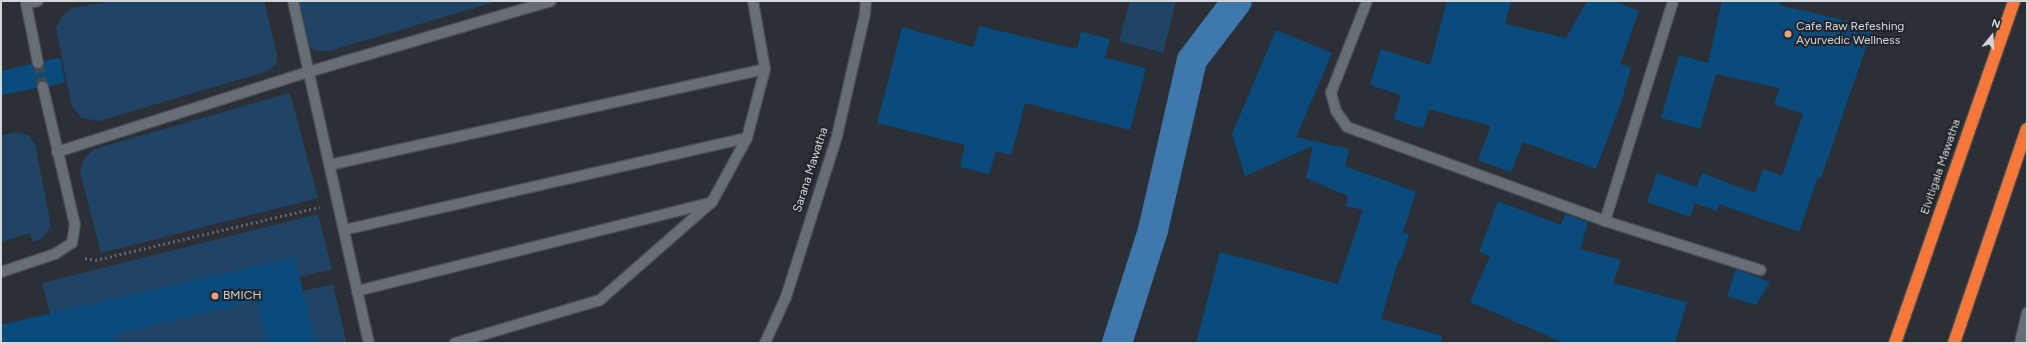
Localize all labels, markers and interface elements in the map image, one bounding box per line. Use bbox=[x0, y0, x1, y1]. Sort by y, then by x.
north arrow bbox=[1972, 16, 2012, 56]
text: N bbox=[1990, 17, 2002, 32]
place label: Cafe Raw Refeshing Ayurvedic Wellness bbox=[1796, 20, 1904, 48]
marker: Cafe Raw Refeshing Ayurvedic Wellness bbox=[1783, 29, 1793, 39]
street label: Elvitigala Mawatha bbox=[1918, 117, 1964, 217]
street label: Sarana Mawatha bbox=[790, 126, 832, 214]
place label: BMICH bbox=[223, 289, 261, 303]
marker: BMICH bbox=[210, 291, 220, 301]

